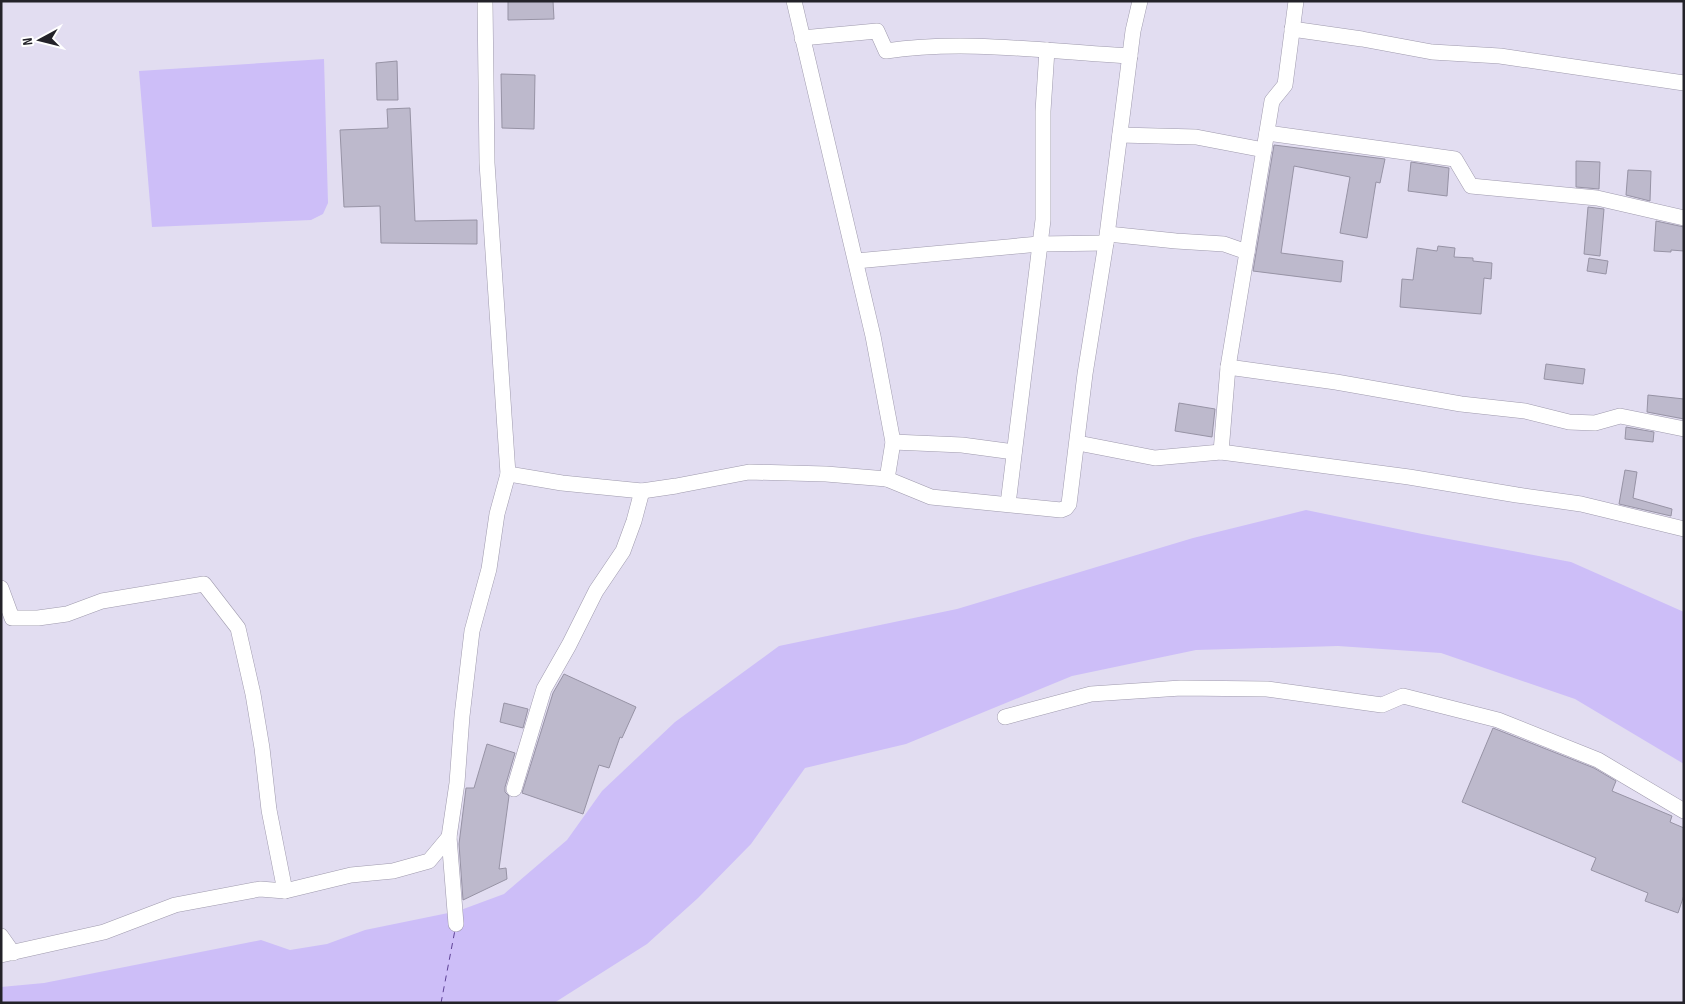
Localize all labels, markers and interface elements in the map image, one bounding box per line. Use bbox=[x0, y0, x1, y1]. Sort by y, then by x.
north arrow bbox=[15, 15, 65, 65]
text: N bbox=[19, 37, 36, 46]

